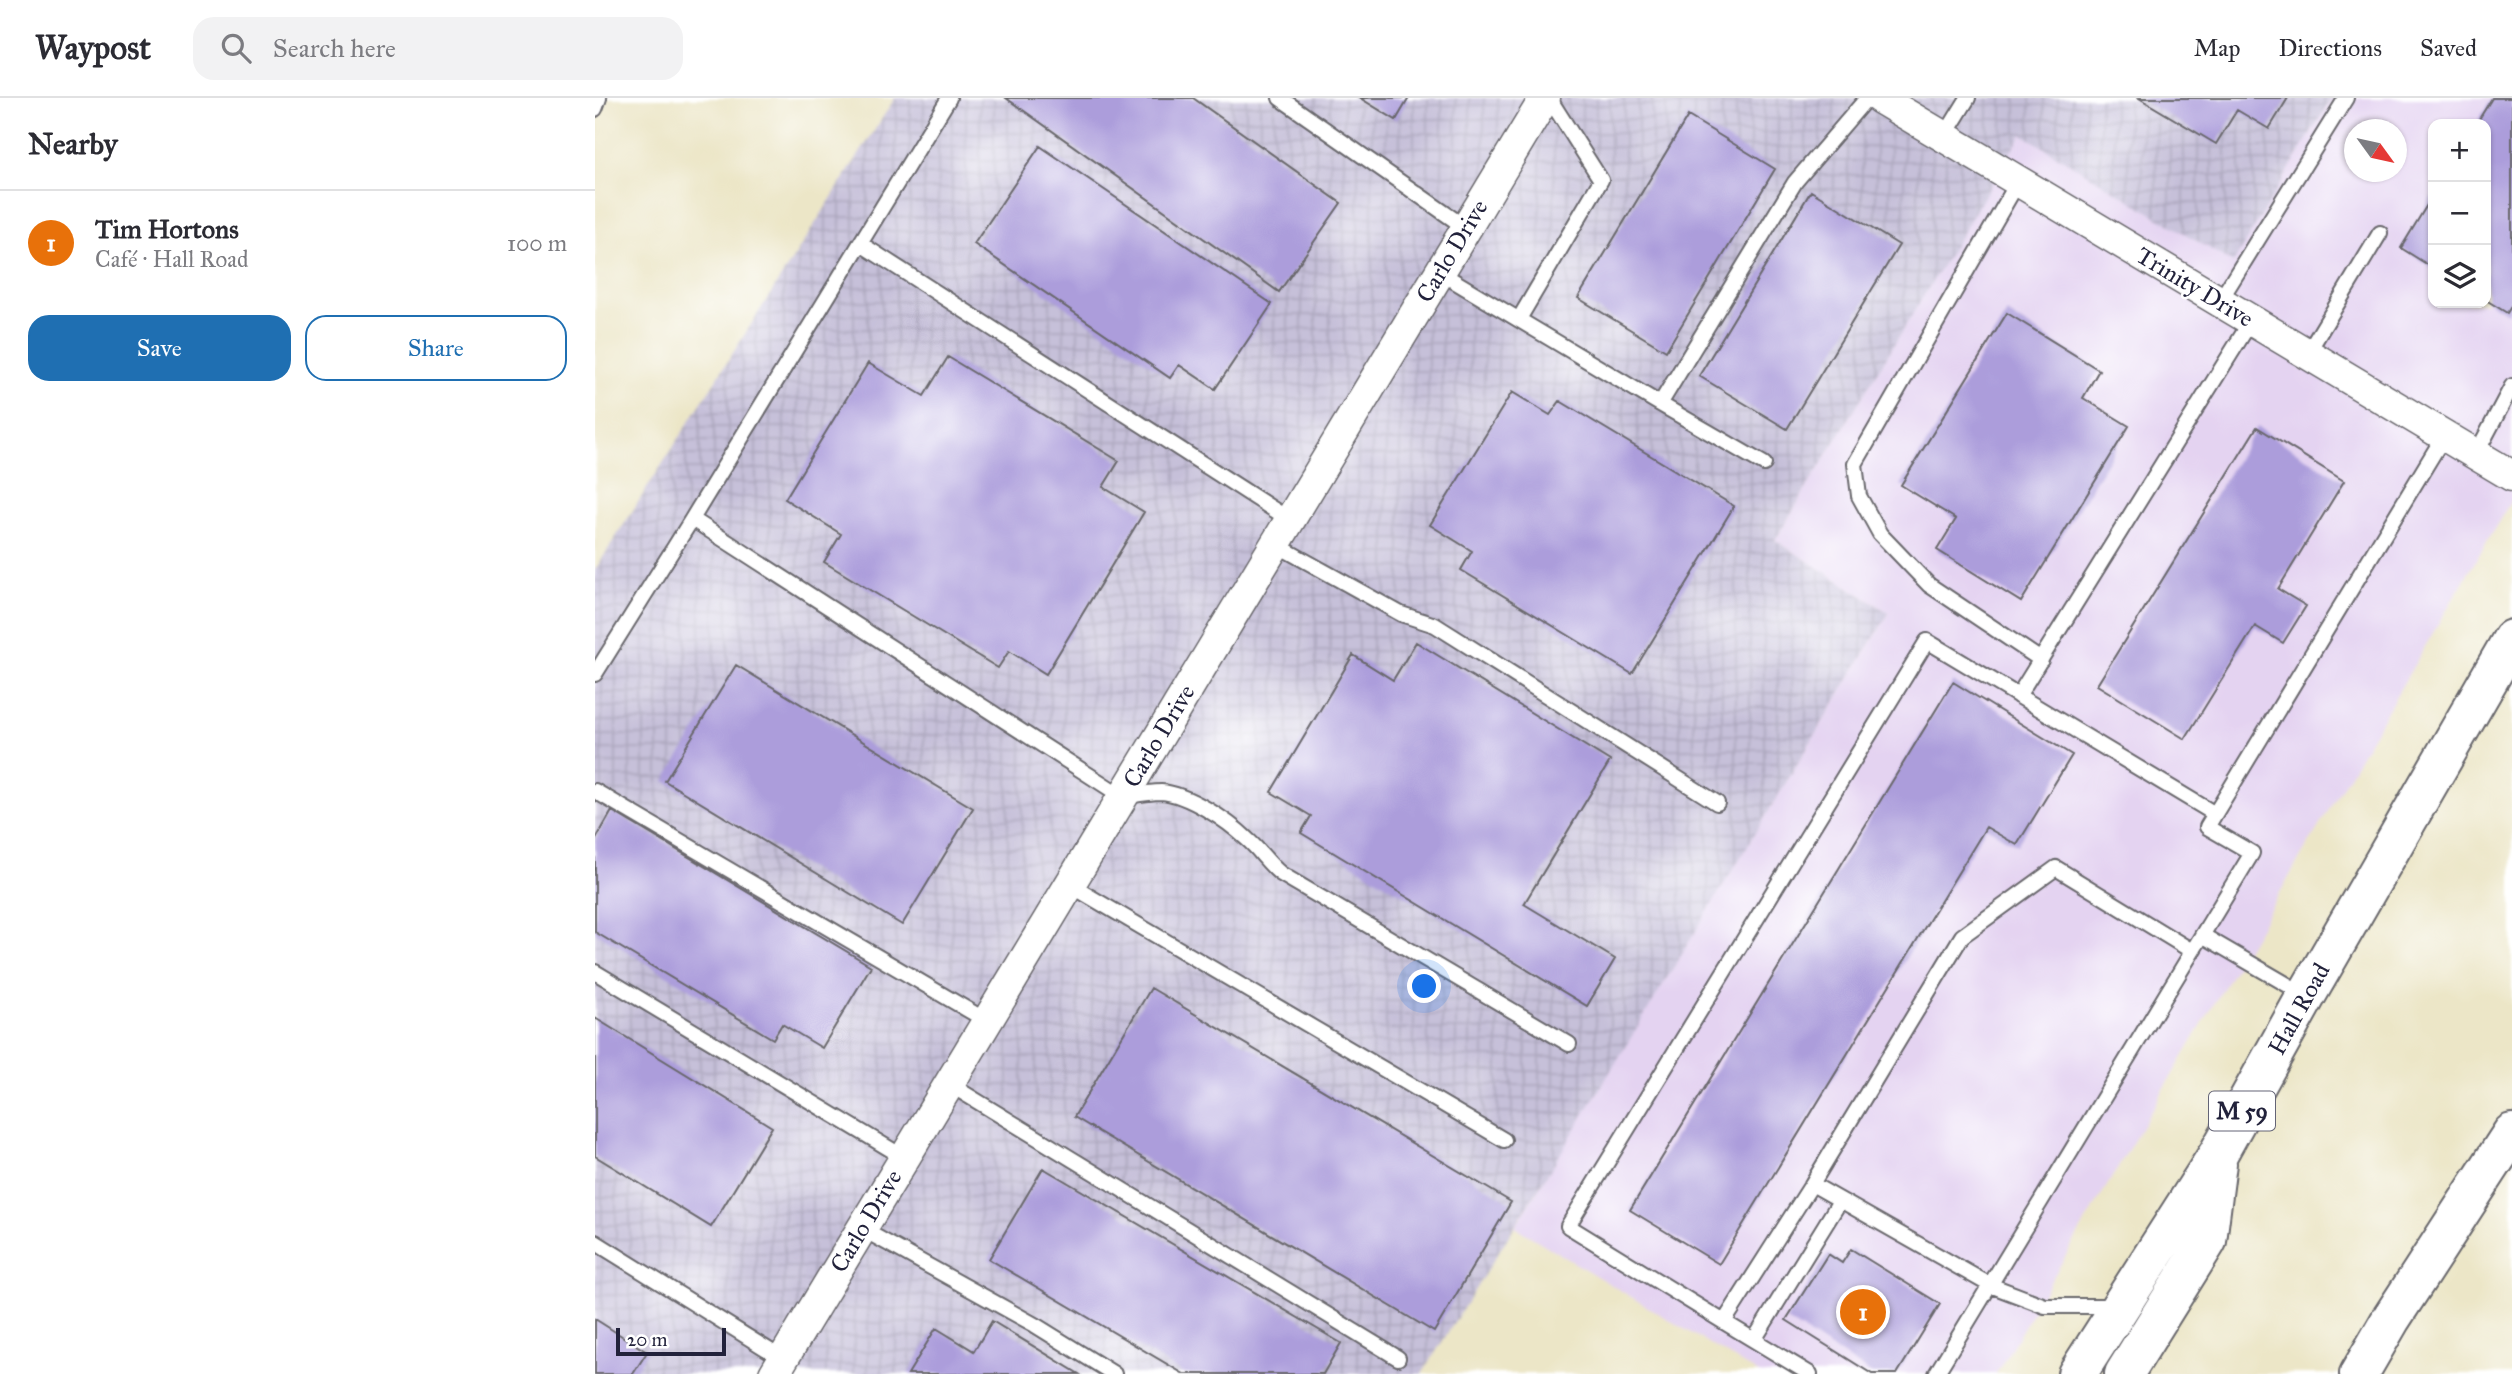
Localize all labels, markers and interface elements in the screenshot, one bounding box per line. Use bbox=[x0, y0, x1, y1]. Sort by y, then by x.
search box bbox=[193, 17, 683, 80]
text: Waypost bbox=[35, 28, 151, 68]
icon: search bbox=[217, 29, 255, 67]
text: Search here bbox=[273, 32, 396, 64]
text: Map bbox=[2194, 33, 2241, 63]
text: Directions bbox=[2279, 33, 2382, 63]
text: Saved bbox=[2420, 33, 2477, 63]
north arrow bbox=[2344, 119, 2407, 182]
map controls bbox=[2428, 119, 2491, 308]
button: + bbox=[2428, 119, 2491, 182]
text: Nearby bbox=[28, 126, 118, 162]
button: − bbox=[2428, 182, 2491, 245]
street label: Carlo Drive bbox=[1410, 194, 1494, 308]
text: Tim Hortons bbox=[95, 213, 239, 245]
text: 1 bbox=[46, 229, 56, 257]
text: 100 m bbox=[507, 229, 567, 257]
street label: Trinity Drive bbox=[2131, 240, 2259, 334]
text: Café · Hall Road bbox=[95, 245, 248, 273]
button: layers bbox=[2428, 245, 2491, 308]
button: Save bbox=[28, 315, 291, 381]
button: Share bbox=[305, 315, 567, 381]
street label: Carlo Drive bbox=[1117, 679, 1201, 793]
street label: Hall Road bbox=[2262, 958, 2336, 1060]
your location bbox=[1407, 969, 1441, 1003]
road number: M 59 bbox=[2209, 1092, 2275, 1130]
street label: Carlo Drive bbox=[824, 1164, 908, 1278]
pin: 1 bbox=[1840, 1286, 1886, 1338]
scale bar bbox=[616, 1325, 726, 1357]
text: 20 m bbox=[627, 1328, 668, 1351]

